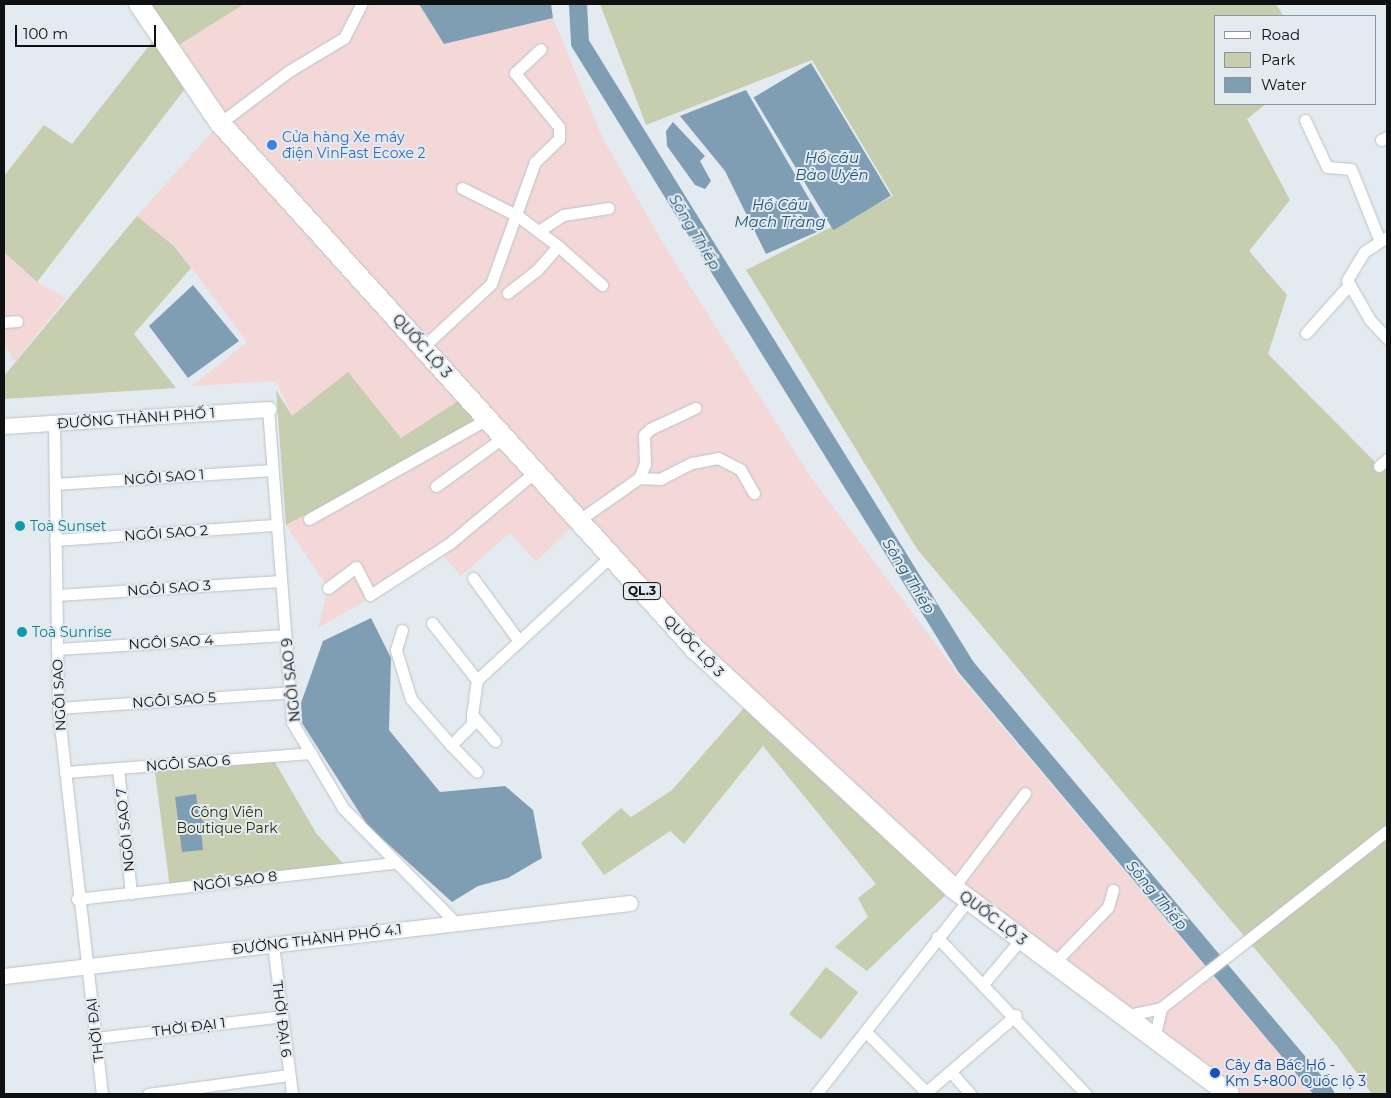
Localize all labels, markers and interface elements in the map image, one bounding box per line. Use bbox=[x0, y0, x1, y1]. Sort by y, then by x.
scale bar bbox=[18, 15, 159, 47]
legend bbox=[1214, 15, 1376, 105]
text: 100 m bbox=[23, 24, 68, 43]
text: Road bbox=[1261, 25, 1300, 44]
text: Park bbox=[1261, 50, 1295, 69]
text: Water bbox=[1261, 75, 1307, 94]
place label: Cửa hàng Xe máy điện VinFast Ecoxe 2 bbox=[282, 129, 425, 162]
marker: Cửa hàng Xe máy điện VinFast Ecoxe 2 bbox=[266, 139, 278, 151]
water label: Hồ câu Bảo Uyên bbox=[795, 148, 869, 183]
water label: Sông Thiếp bbox=[665, 191, 725, 273]
water label: Hồ Câu Mạch Tràng bbox=[734, 195, 826, 230]
street label: QUỐC LỘ 3 bbox=[389, 311, 455, 381]
street label: ĐƯỜNG THÀNH PHỐ 1 bbox=[57, 404, 215, 432]
street label: NGÔI SAO 1 bbox=[123, 466, 205, 488]
place label: Toà Sunset bbox=[30, 518, 106, 534]
marker: Toà Sunset bbox=[14, 520, 26, 532]
street label: NGÔI SAO 2 bbox=[124, 522, 208, 544]
water label: Sông Thiếp bbox=[879, 535, 939, 617]
street label: NGÔI SAO 3 bbox=[127, 577, 211, 599]
road number: QL.3 bbox=[622, 582, 662, 600]
street label: QUỐC LỘ 3 bbox=[660, 612, 728, 680]
place label: Toà Sunrise bbox=[32, 624, 112, 640]
marker: Toà Sunrise bbox=[16, 626, 28, 638]
street label: NGÔI SAO 4 bbox=[128, 631, 214, 653]
street label: NGÔI SAO 9 bbox=[278, 637, 304, 723]
street label: NGÔI SAO bbox=[49, 659, 69, 731]
street label: NGÔI SAO 5 bbox=[132, 689, 216, 711]
street label: NGÔI SAO 6 bbox=[145, 752, 231, 774]
street label: NGÔI SAO 7 bbox=[112, 787, 138, 873]
park label: Công Viên Boutique Park bbox=[176, 804, 278, 836]
water label: Sông Thiếp bbox=[1123, 857, 1191, 933]
street label: NGÔI SAO 8 bbox=[192, 868, 278, 894]
street label: QUỐC LỘ 3 bbox=[956, 887, 1030, 949]
street label: ĐƯỜNG THÀNH PHỐ 4.1 bbox=[231, 920, 403, 958]
street label: THỜI ĐẠI 6 bbox=[269, 980, 295, 1058]
street label: THỜI ĐẠI bbox=[83, 997, 107, 1063]
street label: THỜI ĐẠI 1 bbox=[151, 1014, 227, 1040]
place label: Cây đa Bác Hồ - Km 5+800 Quốc lộ 3 bbox=[1225, 1057, 1366, 1090]
marker: Cây đa Bác Hồ - Km 5+800 Quốc lộ 3 bbox=[1209, 1067, 1221, 1079]

